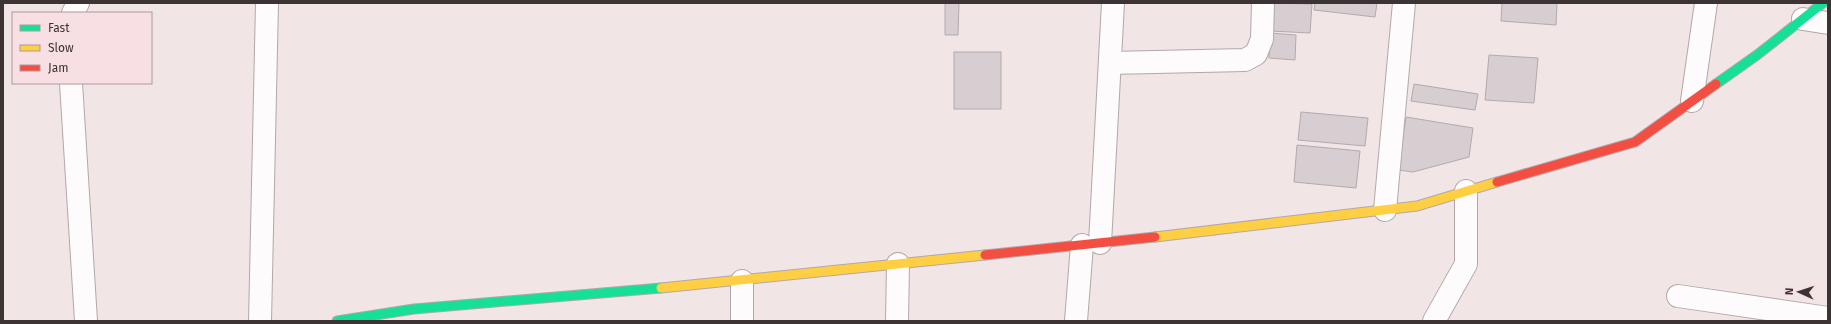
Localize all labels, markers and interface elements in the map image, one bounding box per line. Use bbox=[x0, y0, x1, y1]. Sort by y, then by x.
legend bbox=[12, 12, 152, 84]
text: Fast bbox=[48, 21, 70, 35]
text: Slow bbox=[48, 41, 74, 55]
text: Jam bbox=[48, 61, 68, 75]
north arrow bbox=[1779, 272, 1819, 312]
text: N bbox=[1783, 288, 1796, 295]

